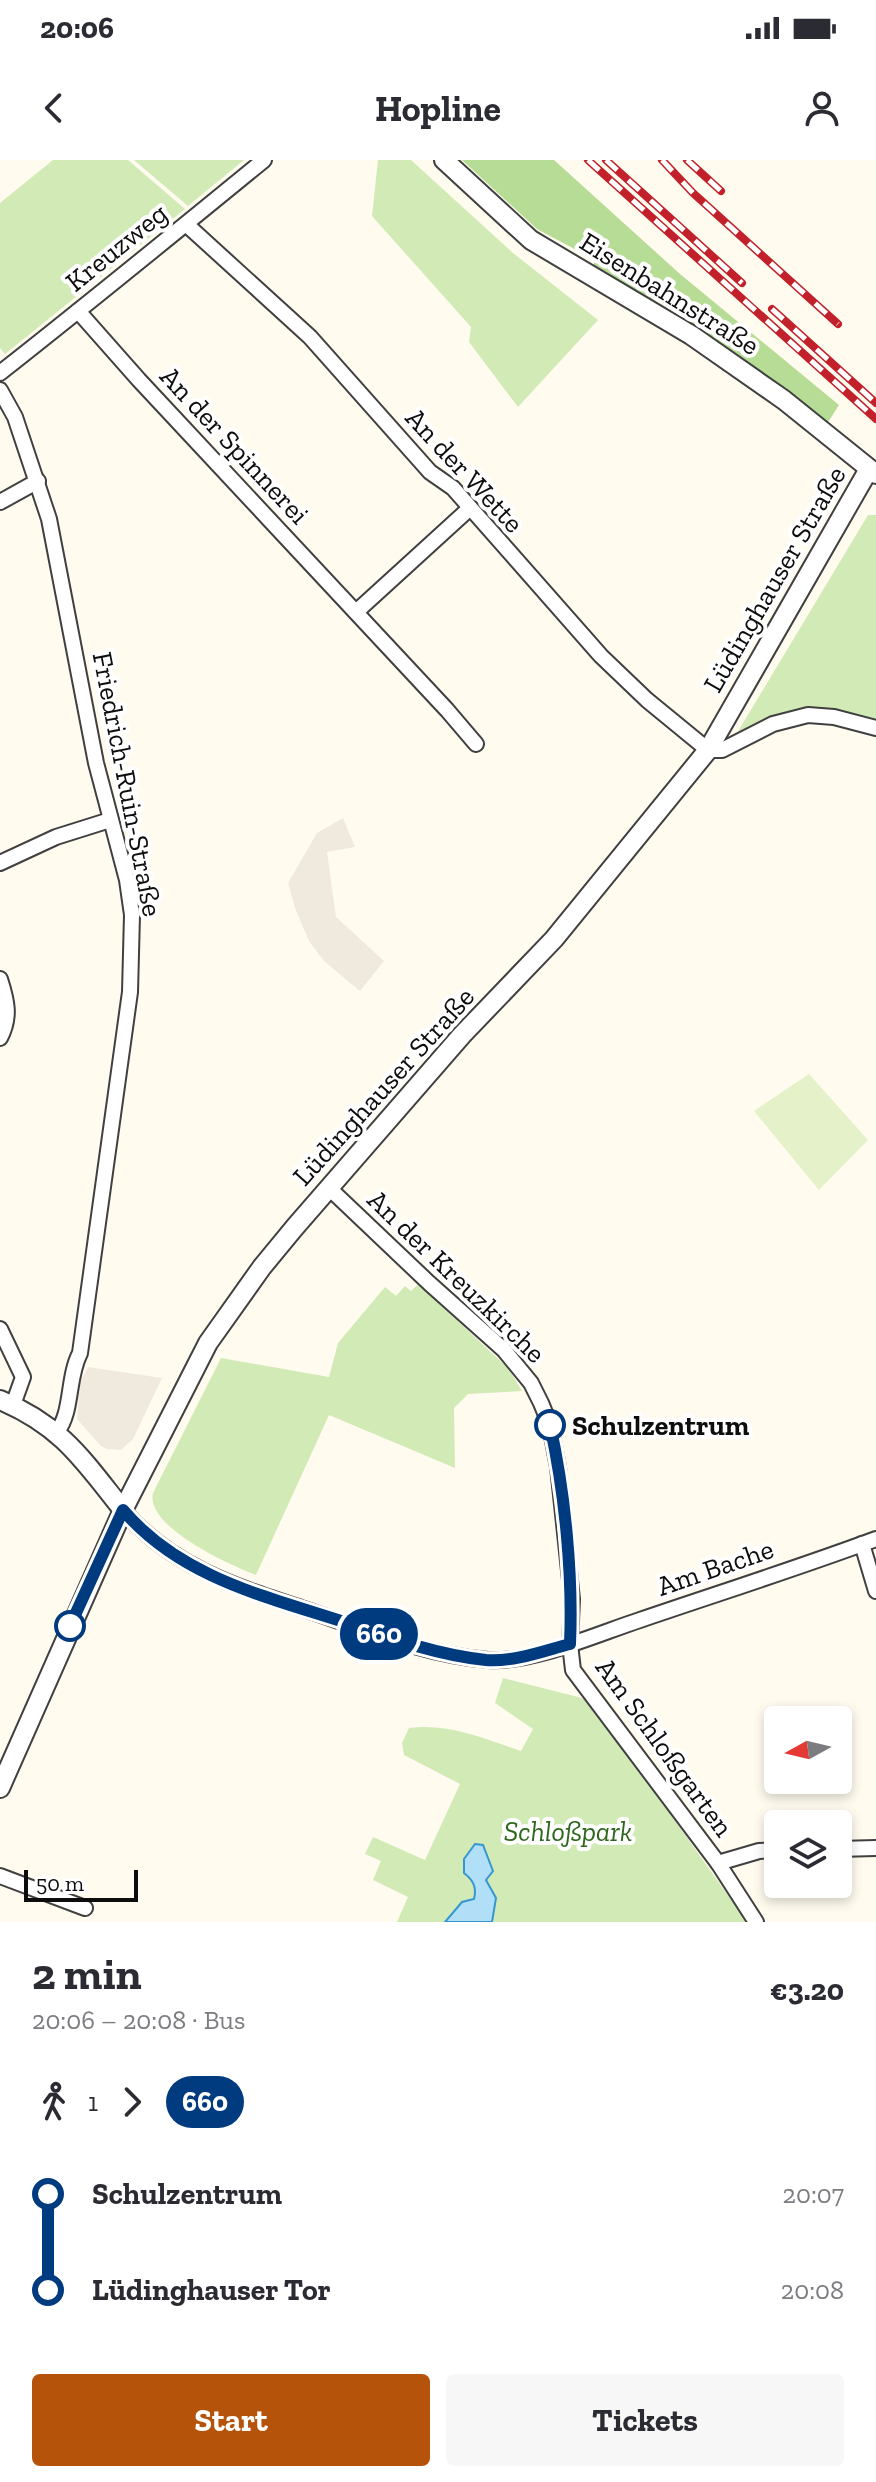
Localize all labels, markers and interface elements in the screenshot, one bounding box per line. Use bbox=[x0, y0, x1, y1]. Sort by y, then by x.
text: 20:06 bbox=[40, 10, 114, 46]
icon: back bbox=[32, 86, 76, 130]
icon: person bbox=[800, 86, 844, 130]
text: Hopline bbox=[375, 87, 501, 130]
street label: Kreuzweg bbox=[59, 196, 174, 298]
street label: Eisenbahnstraße bbox=[574, 225, 766, 362]
street label: An der Spinnerei bbox=[153, 360, 316, 531]
street label: An der Wette bbox=[399, 401, 531, 539]
street label: Lüdinghauser Straße bbox=[696, 460, 853, 698]
street label: Friedrich-Ruin-Straße bbox=[86, 649, 169, 919]
street label: Lüdinghauser Straße bbox=[286, 980, 481, 1192]
street label: An der Kreuzkirche bbox=[361, 1183, 552, 1370]
place label: Schulzentrum bbox=[572, 1409, 750, 1442]
marker: Schulzentrum bbox=[535, 1410, 565, 1440]
street label: Am Bache bbox=[653, 1532, 778, 1603]
line badge: 660 bbox=[333, 1608, 425, 1660]
unlabelled marker bbox=[55, 1611, 85, 1641]
text: 660 bbox=[356, 1617, 402, 1650]
street label: Am Schloßgarten bbox=[589, 1652, 740, 1843]
north arrow bbox=[764, 1706, 852, 1794]
map controls bbox=[764, 1706, 852, 1898]
button: layers bbox=[764, 1810, 852, 1898]
park label: Schloßpark bbox=[504, 1815, 632, 1848]
scale bar bbox=[24, 1866, 138, 1902]
text: 50 m bbox=[36, 1870, 84, 1897]
text: 2 min bbox=[32, 1947, 142, 2000]
text: €3.20 bbox=[770, 1972, 844, 2008]
text: 20:06 – 20:08 · Bus bbox=[32, 2004, 245, 2036]
icon: walk bbox=[32, 2080, 76, 2124]
icon: forward bbox=[110, 2080, 154, 2124]
text: 660 bbox=[182, 2085, 228, 2118]
text: 1 bbox=[88, 2086, 98, 2118]
text: Schulzentrum bbox=[92, 2176, 282, 2212]
text: 20:07 bbox=[783, 2178, 844, 2210]
text: Lüdinghauser Tor bbox=[92, 2272, 331, 2308]
text: 20:08 bbox=[781, 2274, 844, 2306]
button: Start bbox=[32, 2374, 430, 2466]
button: Tickets bbox=[446, 2374, 844, 2466]

